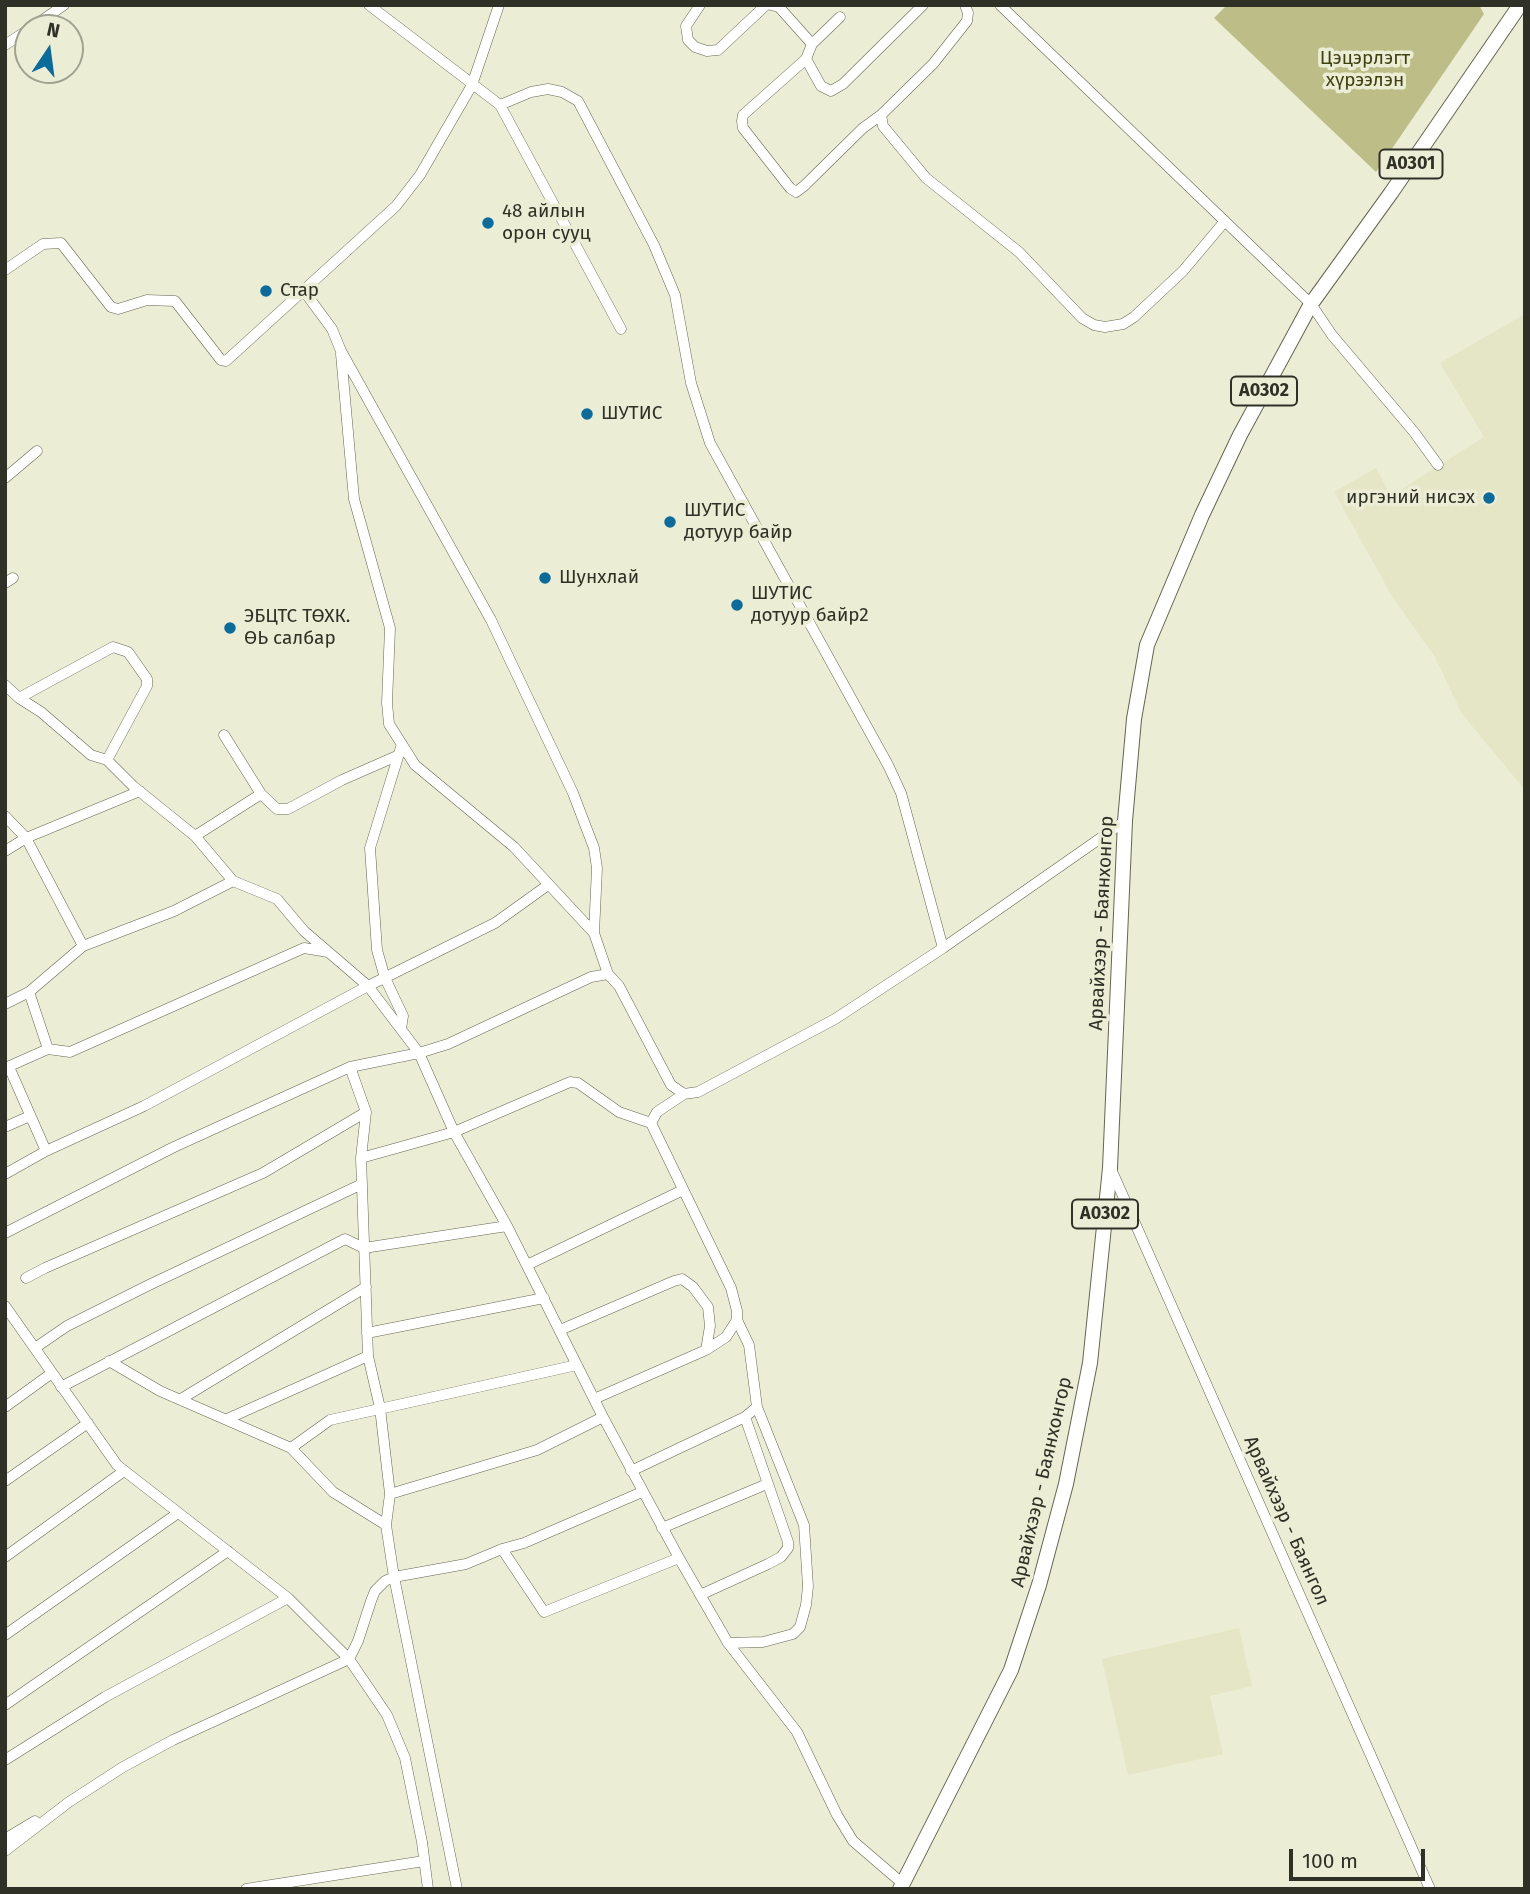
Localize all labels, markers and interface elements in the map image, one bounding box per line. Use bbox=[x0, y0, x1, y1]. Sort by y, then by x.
north arrow bbox=[14, 14, 84, 84]
text: N bbox=[45, 17, 62, 43]
park label: Цэцэрлэгт хүрээлэн bbox=[1320, 48, 1410, 92]
road number: A0301 bbox=[1380, 149, 1442, 178]
place label: 48 айлын орон сууц bbox=[502, 201, 591, 245]
marker: 48 айлын орон сууц bbox=[480, 215, 496, 231]
place label: Стар bbox=[280, 280, 319, 302]
marker: Стар bbox=[258, 283, 274, 299]
road number: A0302 bbox=[1231, 376, 1297, 405]
place label: ШУТИС bbox=[601, 403, 662, 425]
marker: ШУТИС bbox=[579, 406, 595, 422]
place label: иргэний нисэх bbox=[1346, 487, 1475, 509]
marker: иргэний нисэх bbox=[1481, 490, 1497, 506]
place label: ШУТИС дотуур байр bbox=[684, 500, 793, 544]
marker: ШУТИС дотуур байр bbox=[662, 514, 678, 530]
place label: Шунхлай bbox=[559, 567, 639, 589]
marker: Шунхлай bbox=[537, 570, 553, 586]
place label: ШУТИС дотуур байр2 bbox=[751, 583, 869, 627]
marker: ШУТИС дотуур байр2 bbox=[729, 597, 745, 613]
place label: ЭБЦТС ТӨХК. ӨЬ салбар bbox=[244, 606, 350, 650]
marker: ЭБЦТС ТӨХК. ӨЬ салбар bbox=[222, 620, 238, 636]
street label: Арвайхээр - Баянхонгор bbox=[1085, 815, 1119, 1031]
road number: A0302 bbox=[1072, 1199, 1138, 1228]
street label: Арвайхээр - Баянхонгор bbox=[1007, 1375, 1077, 1589]
street label: Арвайхээр - Баянгол bbox=[1238, 1433, 1334, 1609]
scale bar bbox=[1292, 1834, 1428, 1878]
text: 100 m bbox=[1302, 1848, 1358, 1874]

